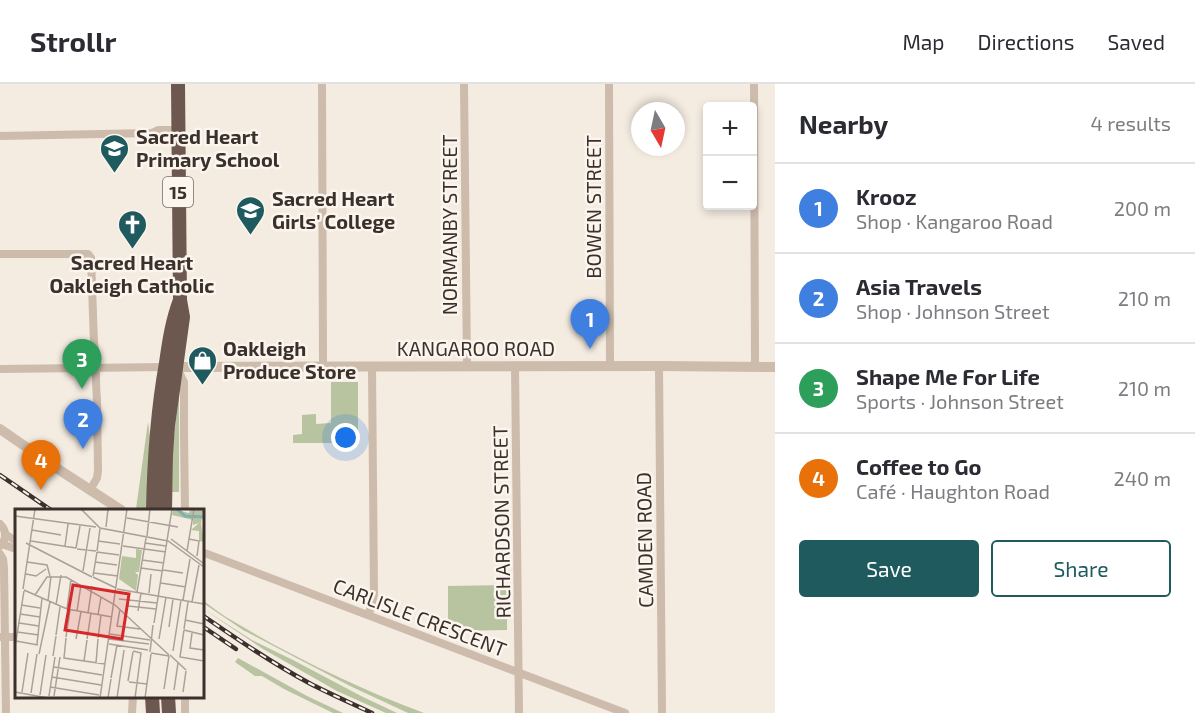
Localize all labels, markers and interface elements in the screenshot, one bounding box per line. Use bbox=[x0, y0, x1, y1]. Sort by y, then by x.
text: Strollr bbox=[30, 24, 116, 58]
text: Map bbox=[902, 29, 945, 54]
text: Directions bbox=[978, 29, 1074, 54]
text: Saved bbox=[1107, 29, 1165, 54]
north arrow bbox=[631, 102, 685, 156]
map controls bbox=[703, 102, 757, 210]
button: + bbox=[703, 102, 757, 156]
text: Nearby bbox=[799, 108, 888, 139]
text: 4 results bbox=[1091, 111, 1171, 135]
place label: Sacred Heart Primary School bbox=[136, 124, 280, 172]
school or university icon: Sacred Heart Primary School bbox=[99, 132, 131, 174]
street label: NORMANBY STREET bbox=[437, 134, 461, 315]
street label: BOWEN STREET bbox=[581, 135, 605, 279]
button: − bbox=[703, 156, 757, 210]
road number: 15 bbox=[163, 177, 193, 207]
text: Krooz bbox=[856, 183, 917, 209]
place label: Sacred Heart Girls' College bbox=[272, 186, 395, 233]
school or university icon: Sacred Heart Girls' College bbox=[235, 194, 267, 236]
text: 1 bbox=[814, 196, 823, 220]
text: 200 m bbox=[1114, 196, 1171, 220]
church icon: Sacred Heart Oakleigh Catholic bbox=[116, 208, 148, 250]
text: Shop · Kangaroo Road bbox=[856, 209, 1053, 233]
place label: Sacred Heart Oakleigh Catholic bbox=[49, 250, 215, 297]
text: Asia Travels bbox=[856, 273, 982, 299]
text: 2 bbox=[813, 286, 824, 310]
text: 210 m bbox=[1118, 286, 1171, 310]
text: Shop · Johnson Street bbox=[856, 299, 1050, 323]
pin: 1 bbox=[570, 300, 610, 349]
place label: Oakleigh Produce Store bbox=[223, 336, 356, 383]
street label: KANGAROO ROAD bbox=[397, 336, 555, 360]
pin: 3 bbox=[62, 340, 101, 389]
shop icon: Oakleigh Produce Store bbox=[186, 344, 218, 386]
text: Shape Me For Life bbox=[856, 363, 1040, 389]
text: 3 bbox=[813, 376, 824, 400]
text: 210 m bbox=[1118, 376, 1171, 400]
text: Sports · Johnson Street bbox=[856, 389, 1064, 413]
pin: 2 bbox=[64, 400, 103, 449]
your location bbox=[331, 423, 360, 452]
street label: RICHARDSON STREET bbox=[487, 425, 515, 619]
pin: 4 bbox=[22, 440, 60, 490]
text: Coffee to Go bbox=[856, 453, 982, 479]
text: 4 bbox=[812, 466, 825, 490]
text: 240 m bbox=[1113, 466, 1171, 490]
street label: CAMDEN ROAD bbox=[631, 472, 657, 608]
text: Café · Haughton Road bbox=[856, 479, 1050, 503]
inset map bbox=[15, 509, 204, 698]
button: Save bbox=[799, 540, 979, 597]
button: Share bbox=[991, 540, 1171, 597]
street label: CARLISLE CRESCENT bbox=[330, 573, 510, 661]

